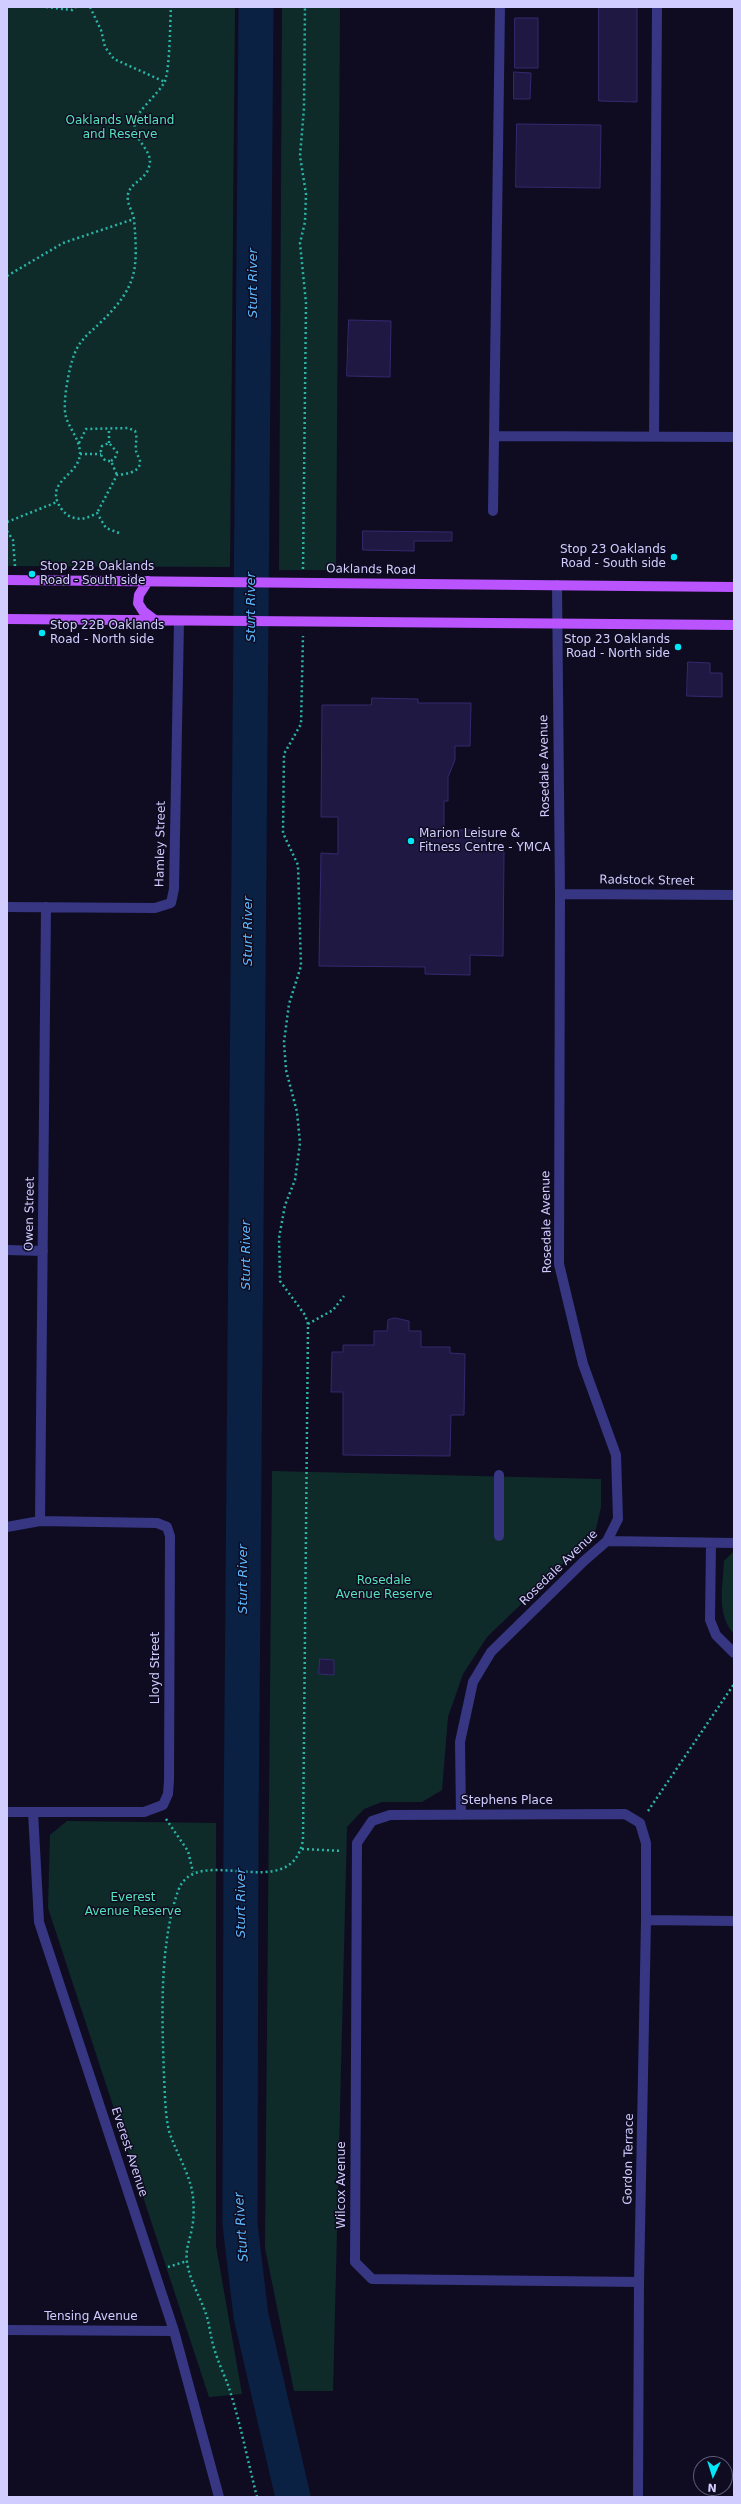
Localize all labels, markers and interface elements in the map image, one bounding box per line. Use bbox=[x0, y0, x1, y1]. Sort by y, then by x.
park label: Oaklands Wetland and Reserve bbox=[66, 114, 174, 142]
water label: Sturt River bbox=[246, 248, 262, 318]
place label: Stop 23 Oaklands Road - South side bbox=[560, 543, 666, 571]
marker: Stop 23 Oaklands Road - South side bbox=[669, 552, 679, 562]
place label: Stop 22B Oaklands Road - South side bbox=[40, 560, 154, 588]
street label: Oaklands Road bbox=[326, 562, 416, 578]
marker: Stop 22B Oaklands Road - South side bbox=[27, 569, 37, 579]
water label: Sturt River bbox=[244, 572, 260, 642]
place label: Stop 22B Oaklands Road - North side bbox=[50, 619, 164, 647]
marker: Stop 22B Oaklands Road - North side bbox=[37, 628, 47, 638]
place label: Stop 23 Oaklands Road - North side bbox=[564, 633, 670, 661]
marker: Stop 23 Oaklands Road - North side bbox=[673, 642, 683, 652]
street label: Rosedale Avenue bbox=[537, 714, 553, 818]
street label: Hamley Street bbox=[153, 801, 169, 887]
place label: Marion Leisure & Fitness Centre - YMCA bbox=[419, 827, 551, 855]
marker: Marion Leisure & Fitness Centre - YMCA bbox=[406, 836, 416, 846]
street label: Radstock Street bbox=[599, 873, 695, 889]
water label: Sturt River bbox=[241, 896, 257, 966]
street label: Rosedale Avenue bbox=[539, 1170, 555, 1274]
street label: Owen Street bbox=[22, 1177, 38, 1251]
water label: Sturt River bbox=[239, 1220, 255, 1290]
street label: Rosedale Avenue bbox=[517, 1527, 601, 1609]
water label: Sturt River bbox=[236, 1544, 252, 1614]
park label: Rosedale Avenue Reserve bbox=[336, 1574, 432, 1602]
street label: Lloyd Street bbox=[149, 1632, 163, 1704]
street label: Stephens Place bbox=[461, 1794, 553, 1808]
water label: Sturt River bbox=[234, 1868, 250, 1938]
park label: Everest Avenue Reserve bbox=[85, 1891, 181, 1919]
street label: Everest Avenue bbox=[108, 2105, 150, 2199]
street label: Gordon Terrace bbox=[621, 2113, 637, 2205]
street label: Wilcox Avenue bbox=[335, 2141, 349, 2229]
water label: Sturt River bbox=[232, 2192, 252, 2262]
street label: Tensing Avenue bbox=[44, 2310, 138, 2324]
north arrow bbox=[693, 2456, 733, 2496]
text: N bbox=[707, 2481, 717, 2494]

